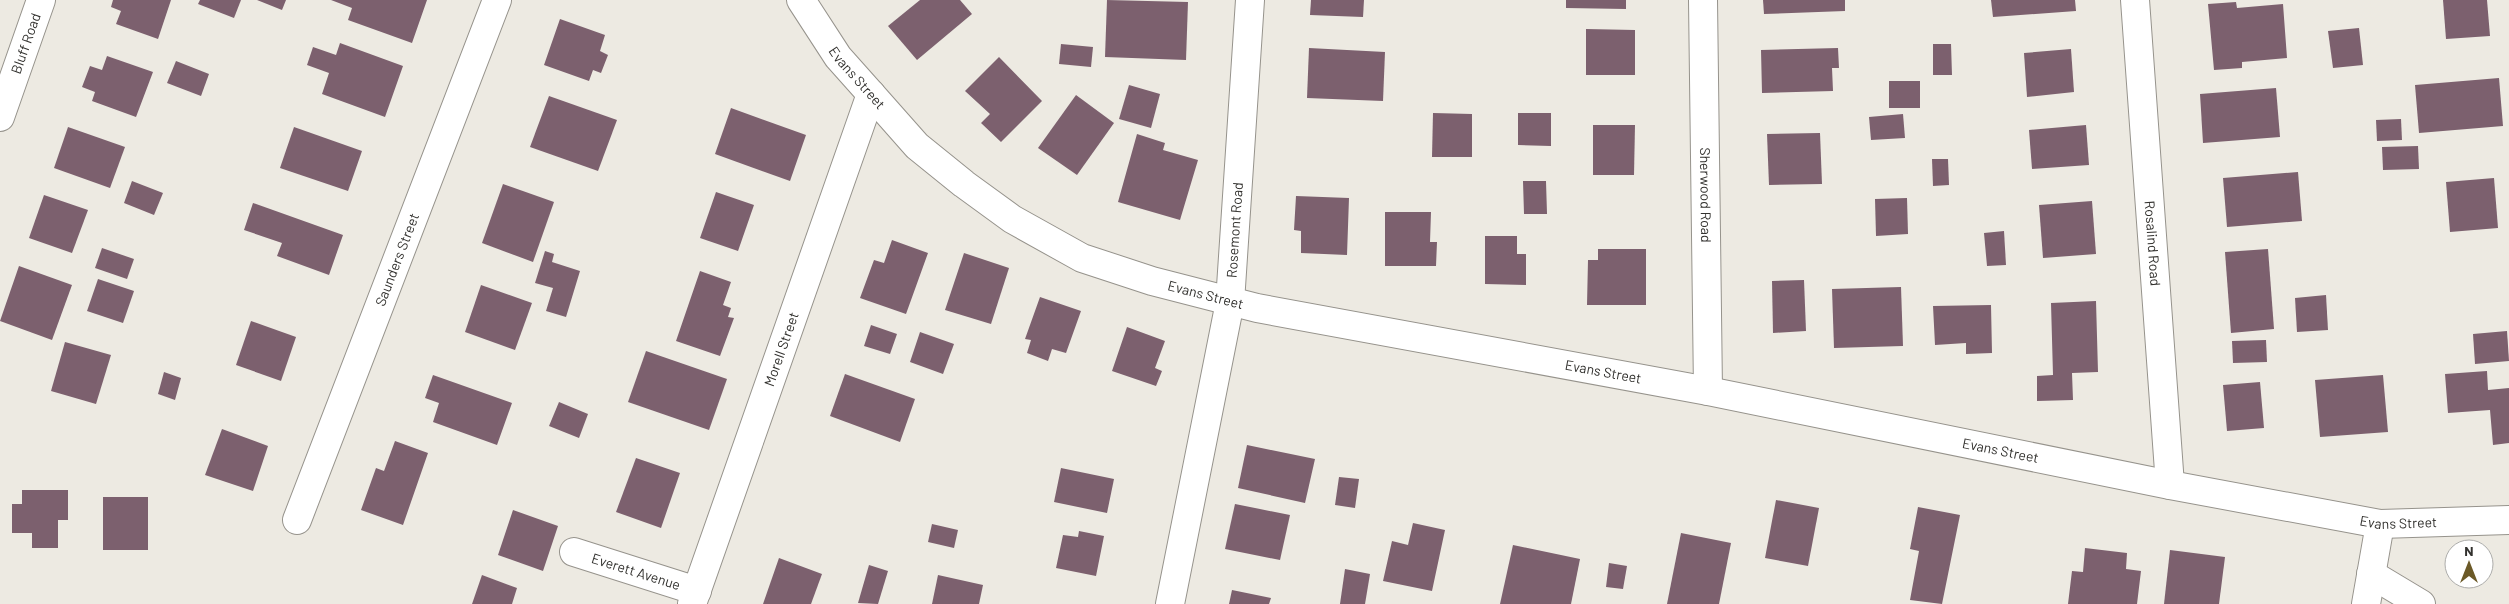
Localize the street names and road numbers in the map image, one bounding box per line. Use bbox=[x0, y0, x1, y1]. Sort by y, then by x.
street label: Bluff Road bbox=[7, 11, 44, 76]
street label: Evans Street bbox=[825, 43, 889, 112]
street label: Sherwood Road bbox=[1697, 147, 1715, 243]
street label: Rosemont Road bbox=[1223, 182, 1246, 278]
street label: Rosalind Road bbox=[2141, 200, 2165, 287]
street label: Saunders Street bbox=[371, 210, 422, 308]
street label: Evans Street bbox=[1166, 276, 1245, 312]
street label: Morell Street bbox=[760, 310, 802, 389]
street label: Evans Street bbox=[1564, 356, 1643, 387]
street label: Evans Street bbox=[1961, 434, 2040, 466]
street label: Evans Street bbox=[2358, 511, 2437, 532]
street label: Everett Avenue bbox=[590, 549, 683, 593]

